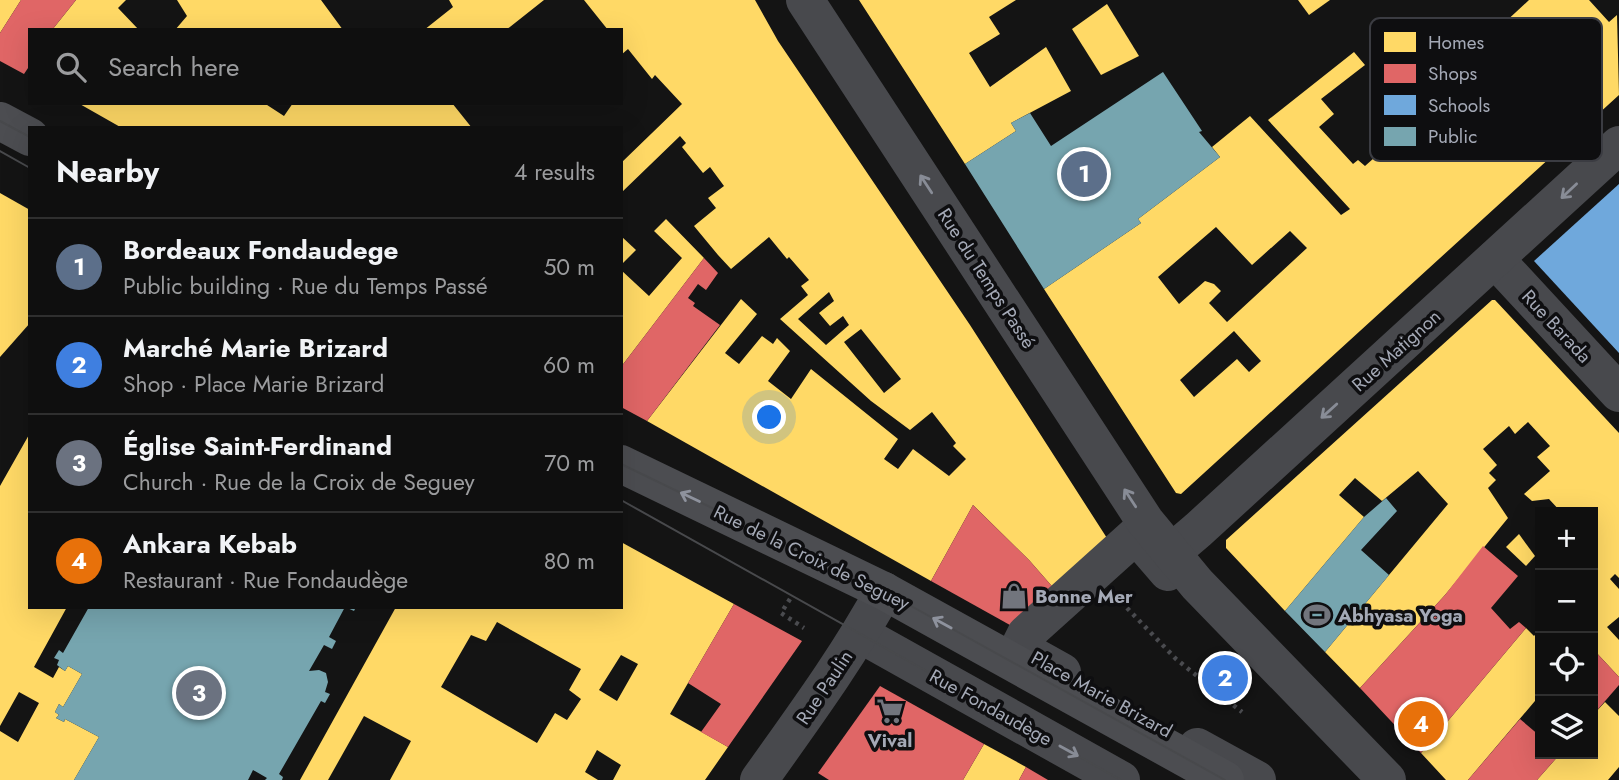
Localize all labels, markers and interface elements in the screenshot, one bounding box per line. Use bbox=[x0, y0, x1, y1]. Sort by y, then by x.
legend bbox=[1370, 18, 1602, 161]
search box bbox=[28, 28, 623, 105]
text: Homes bbox=[1428, 29, 1485, 56]
icon: search bbox=[52, 48, 90, 86]
text: Search here bbox=[108, 48, 240, 86]
text: Shops bbox=[1428, 60, 1478, 87]
text: Schools bbox=[1428, 92, 1491, 119]
text: Public bbox=[1428, 123, 1477, 150]
pin: 1 bbox=[1061, 148, 1107, 200]
text: Nearby bbox=[56, 150, 159, 193]
text: 4 results bbox=[514, 155, 595, 189]
one-way arrow bbox=[919, 175, 933, 195]
one-way arrow bbox=[1561, 183, 1578, 200]
street label: Rue du Temps Passé bbox=[931, 203, 1042, 354]
text: Bordeaux Fondaudege bbox=[123, 231, 398, 269]
text: 1 bbox=[73, 250, 85, 284]
text: 50 m bbox=[543, 250, 595, 284]
text: Public building · Rue du Temps Passé bbox=[123, 269, 488, 303]
street label: Rue Barada bbox=[1516, 284, 1598, 369]
street label: Rue Matignon bbox=[1346, 303, 1447, 398]
text: Marché Marie Brizard bbox=[123, 329, 388, 367]
text: 2 bbox=[71, 348, 87, 382]
text: 60 m bbox=[543, 348, 595, 382]
text: Shop · Place Marie Brizard bbox=[123, 367, 384, 401]
your location bbox=[752, 400, 786, 434]
one-way arrow bbox=[1320, 403, 1338, 419]
text: Église Saint-Ferdinand bbox=[123, 427, 392, 465]
text: 3 bbox=[72, 446, 86, 480]
text: 70 m bbox=[544, 446, 595, 480]
text: Church · Rue de la Croix de Seguey bbox=[123, 465, 475, 499]
one-way arrow bbox=[1123, 489, 1138, 508]
one-way arrow bbox=[680, 490, 701, 504]
street label: Rue de la Croix de Seguey bbox=[709, 498, 915, 617]
map controls bbox=[1535, 507, 1598, 759]
button: + bbox=[1535, 507, 1598, 570]
text: Ankara Kebab bbox=[123, 525, 297, 563]
text: 4 bbox=[71, 544, 87, 578]
text: 80 m bbox=[544, 544, 595, 578]
text: Restaurant · Rue Fondaudège bbox=[123, 563, 408, 597]
button: − bbox=[1535, 570, 1598, 633]
shop icon: Bonne Mer bbox=[999, 581, 1029, 611]
place label: Bonne Mer bbox=[1035, 583, 1133, 610]
sports icon: Abhyasa Yoga bbox=[1302, 600, 1332, 630]
place label: Abhyasa Yoga bbox=[1337, 602, 1463, 629]
one-way arrow bbox=[933, 615, 953, 629]
button: locate bbox=[1535, 633, 1598, 696]
street label: Rue Paulin bbox=[790, 645, 859, 730]
street label: Place Marie Brizard bbox=[1026, 645, 1177, 744]
pin: 2 bbox=[1202, 652, 1248, 704]
street label: Rue Fondaudège bbox=[924, 663, 1057, 752]
pin: 3 bbox=[176, 667, 222, 719]
supermarket icon: Vival bbox=[875, 696, 905, 726]
button: layers bbox=[1535, 696, 1598, 759]
pin: 4 bbox=[1398, 698, 1444, 750]
place label: Vival bbox=[867, 727, 912, 754]
one-way arrow bbox=[1059, 744, 1079, 758]

